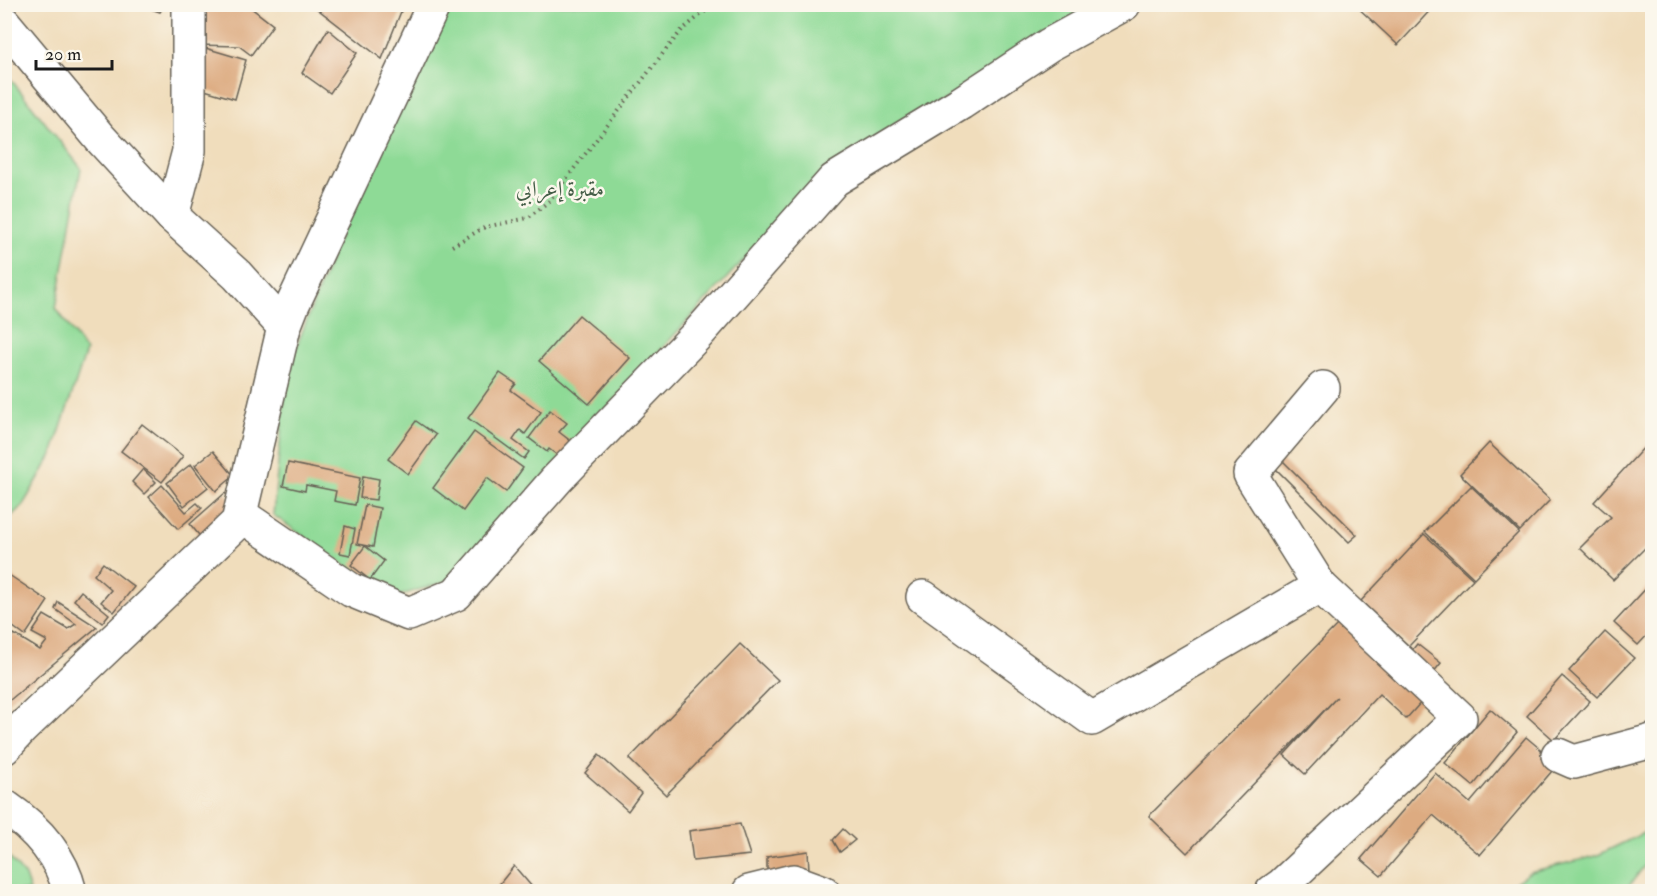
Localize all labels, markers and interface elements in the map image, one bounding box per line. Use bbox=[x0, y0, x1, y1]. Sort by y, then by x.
scale bar bbox=[36, 33, 112, 71]
text: 20 m bbox=[45, 43, 81, 66]
park label: مقبرة إعرابي bbox=[516, 175, 604, 207]

